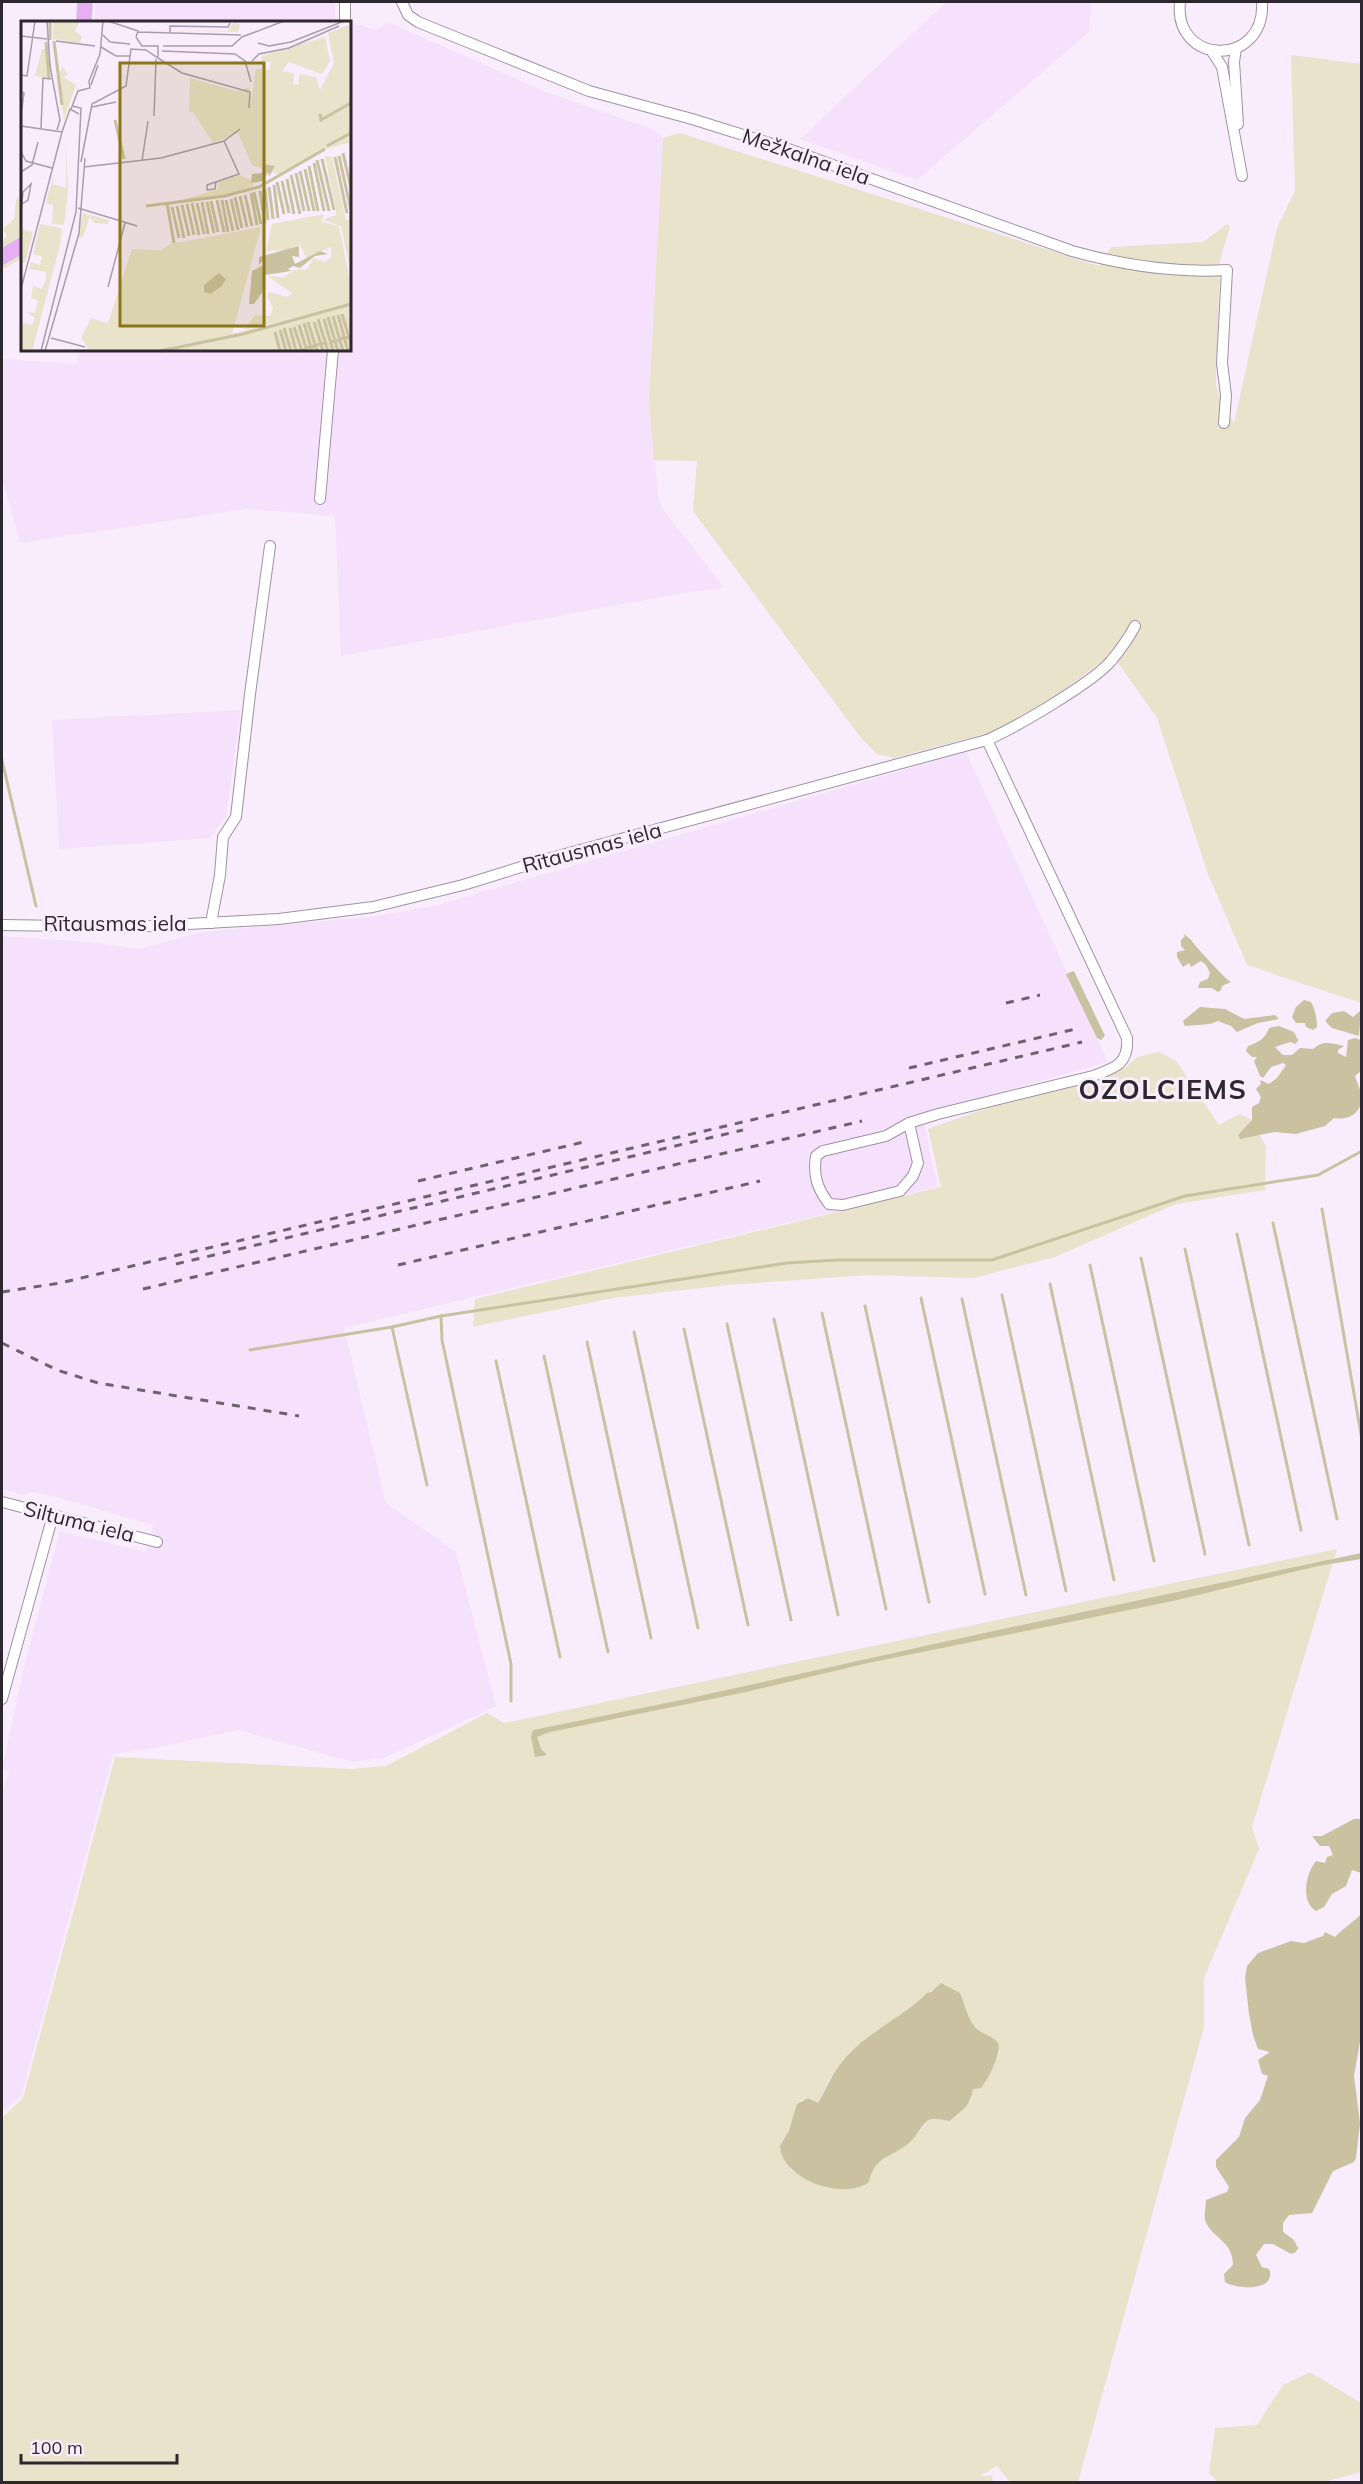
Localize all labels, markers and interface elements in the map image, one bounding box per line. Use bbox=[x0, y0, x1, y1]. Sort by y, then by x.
inset map bbox=[21, 21, 351, 351]
street label: Mežkalna iela bbox=[739, 122, 873, 190]
street label: Rītausmas iela bbox=[519, 816, 664, 878]
street label: Rītausmas iela bbox=[44, 910, 186, 936]
district label: OZOLCIEMS bbox=[1079, 1072, 1247, 1106]
street label: Siltuma iela bbox=[21, 1495, 137, 1547]
scale bar bbox=[21, 2427, 177, 2465]
text: 100 m bbox=[30, 2436, 83, 2459]

